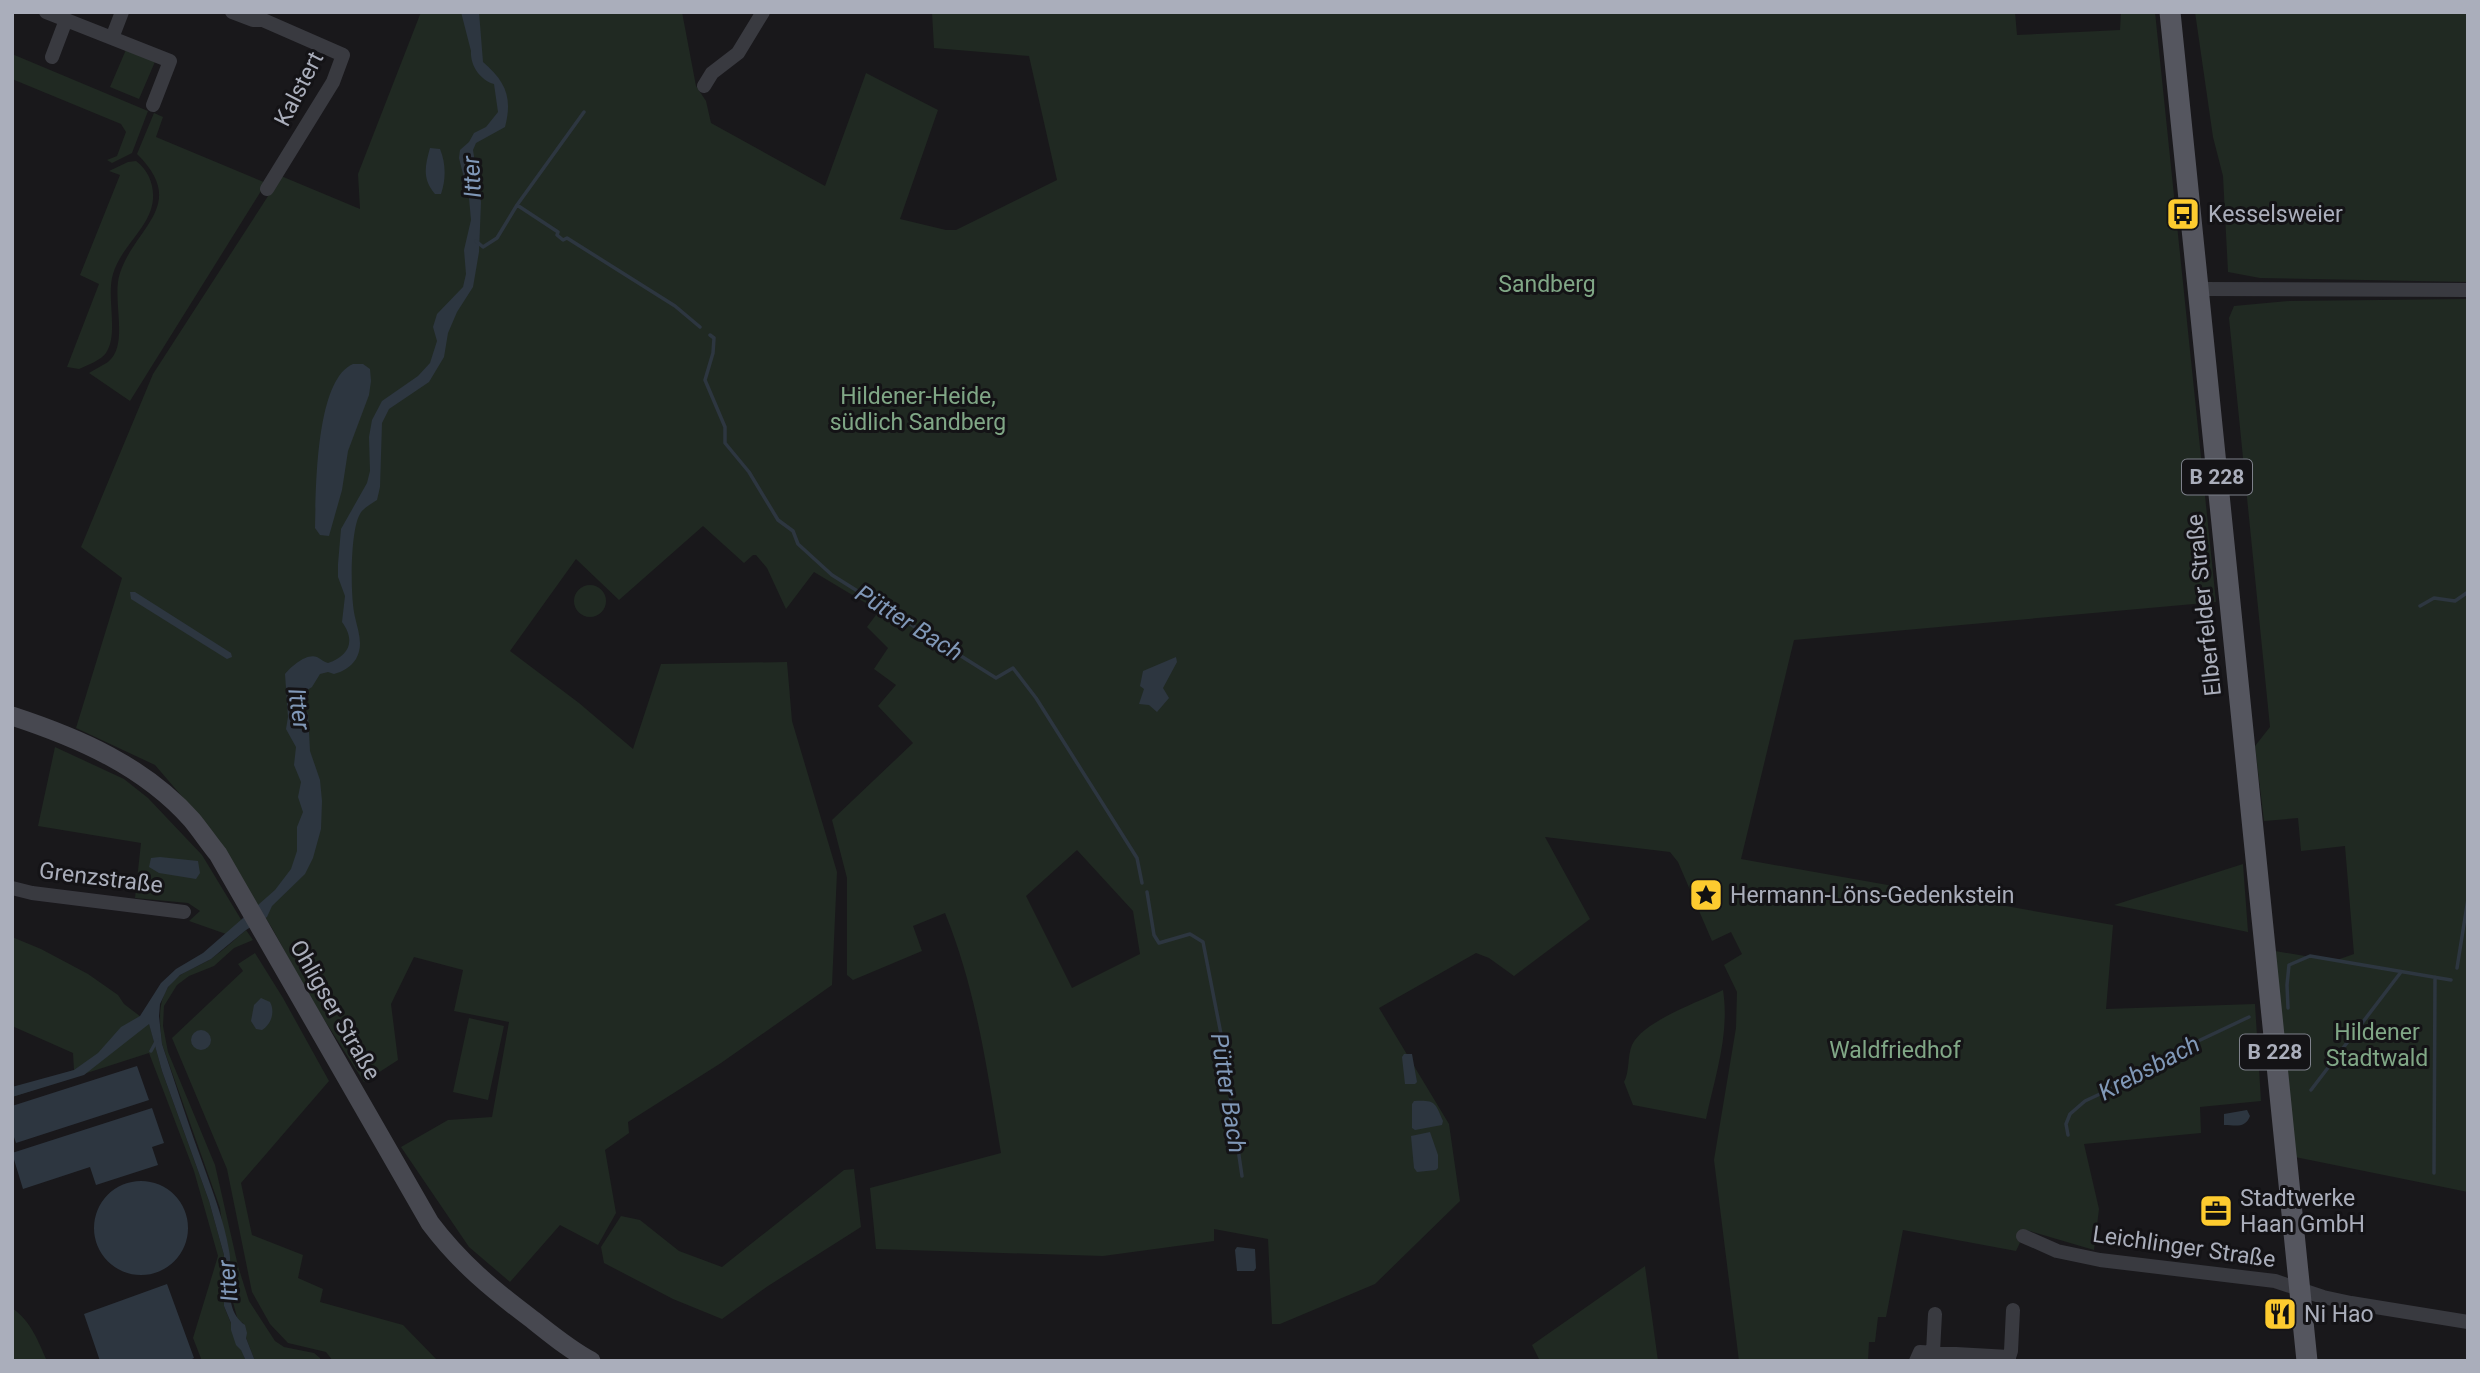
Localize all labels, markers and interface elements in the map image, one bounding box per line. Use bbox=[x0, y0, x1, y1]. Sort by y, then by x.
street label: Kalstert bbox=[269, 47, 329, 131]
water label: Itter bbox=[457, 154, 487, 199]
bus stop icon: Kesselsweier bbox=[2164, 195, 2202, 233]
place label: Kesselsweier bbox=[2208, 201, 2343, 228]
park label: Sandberg bbox=[1498, 271, 1596, 298]
park label: Hildener-Heide, südlich Sandberg bbox=[830, 383, 1006, 436]
road number: B 228 bbox=[2182, 460, 2252, 494]
street label: Elberfelder Straße bbox=[2181, 513, 2227, 697]
water label: Pütter Bach bbox=[850, 579, 968, 667]
water label: Itter bbox=[282, 686, 316, 733]
street label: Grenzstraße bbox=[37, 857, 165, 899]
place icon: Hermann-Löns-Gedenkstein bbox=[1687, 876, 1725, 914]
place label: Hermann-Löns-Gedenkstein bbox=[1730, 882, 2015, 909]
street label: Ohligser Straße bbox=[284, 935, 386, 1085]
park label: Hildener Stadtwald bbox=[2326, 1019, 2428, 1072]
water label: Krebsbach bbox=[2094, 1030, 2204, 1106]
water label: Pütter Bach bbox=[1205, 1031, 1251, 1155]
road number: B 228 bbox=[2240, 1034, 2310, 1070]
park label: Waldfriedhof bbox=[1829, 1037, 1962, 1064]
place label: Stadtwerke Haan GmbH bbox=[2240, 1185, 2365, 1238]
office icon: Stadtwerke Haan GmbH bbox=[2197, 1192, 2235, 1230]
street label: Leichlinger Straße bbox=[2091, 1221, 2277, 1273]
water label: Itter bbox=[212, 1258, 244, 1303]
restaurant icon: Ni Hao bbox=[2261, 1295, 2299, 1333]
place label: Ni Hao bbox=[2304, 1301, 2374, 1328]

